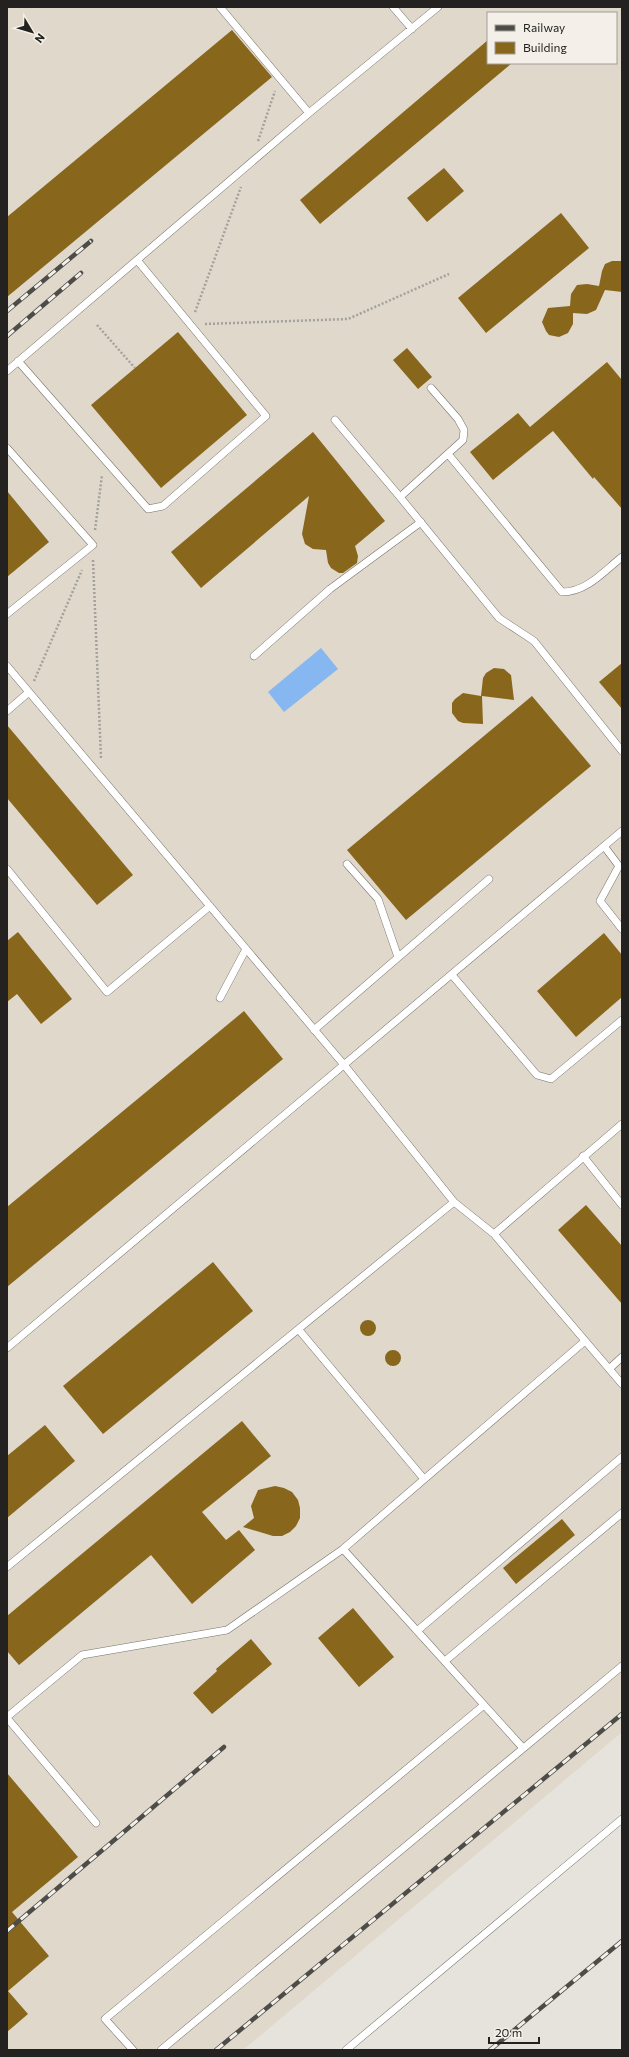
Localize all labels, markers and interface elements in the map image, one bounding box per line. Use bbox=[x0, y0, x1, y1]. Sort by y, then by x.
north arrow bbox=[12, 12, 52, 52]
legend bbox=[487, 12, 617, 64]
text: Railway bbox=[523, 20, 565, 34]
text: N bbox=[33, 31, 48, 46]
text: Building bbox=[523, 40, 567, 54]
scale bar bbox=[489, 2019, 539, 2045]
text: 20 m bbox=[495, 2025, 522, 2039]

